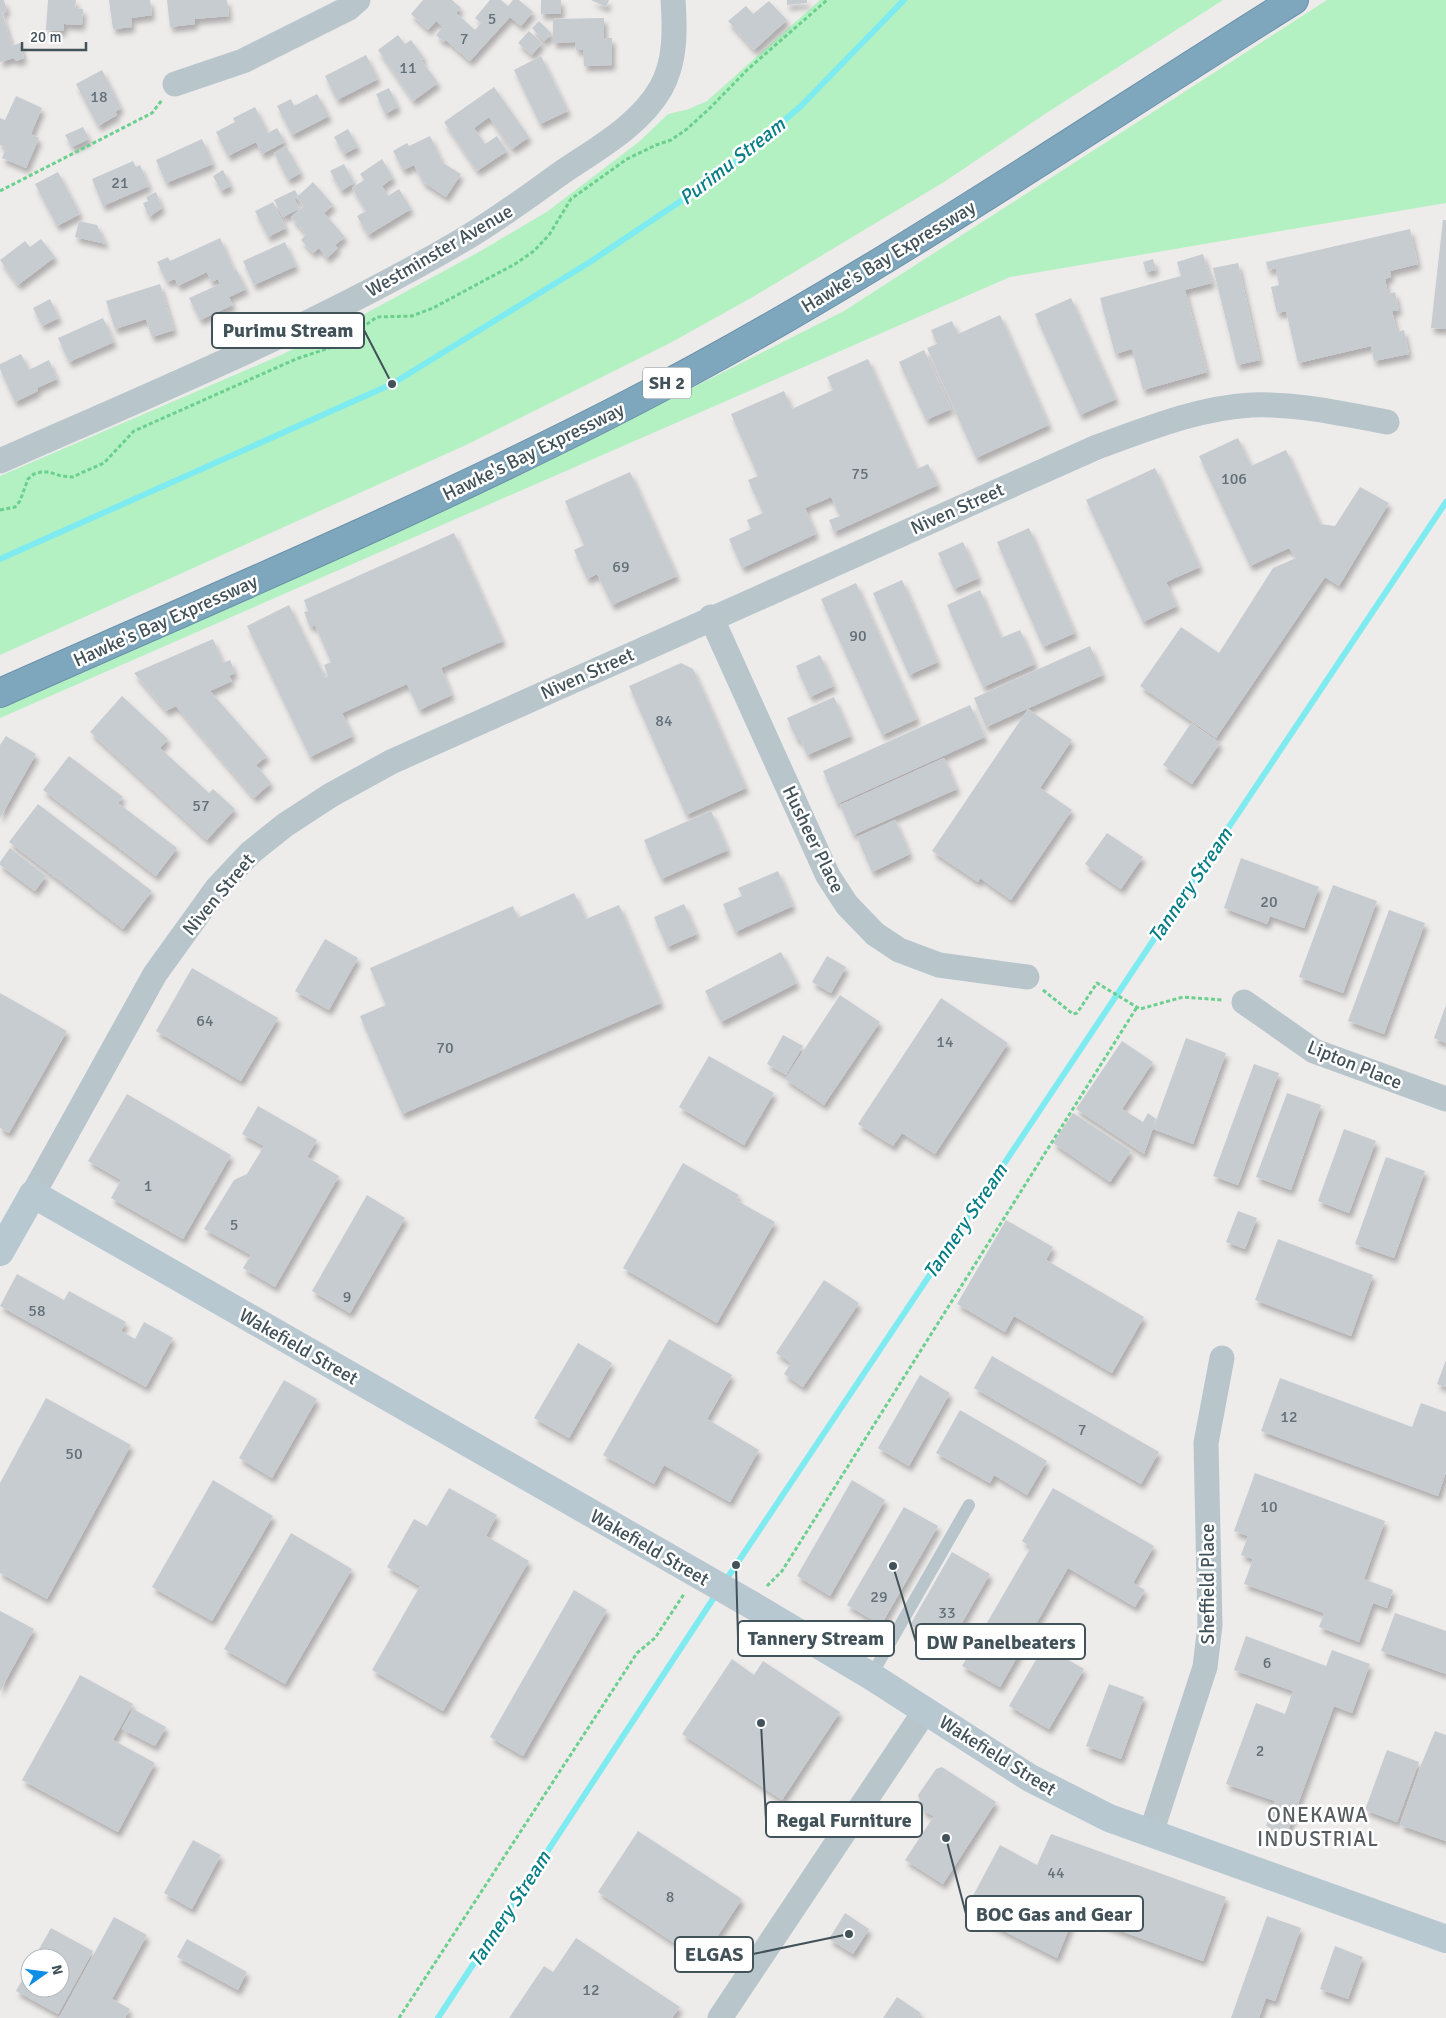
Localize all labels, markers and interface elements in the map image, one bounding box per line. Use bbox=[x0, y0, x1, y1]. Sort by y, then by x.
house number: 5 bbox=[488, 9, 496, 29]
scale bar bbox=[22, 20, 86, 52]
text: 20 m bbox=[30, 28, 61, 46]
house number: 7 bbox=[460, 29, 468, 49]
house number: 11 bbox=[399, 58, 417, 78]
house number: 18 bbox=[90, 87, 108, 107]
water label: Purimu Stream bbox=[674, 112, 791, 211]
house number: 21 bbox=[111, 173, 129, 193]
street label: Hawke's Bay Expressway bbox=[797, 195, 980, 318]
street label: Westminster Avenue bbox=[362, 199, 517, 303]
callout: Purimu Stream bbox=[212, 313, 364, 348]
text: Purimu Stream bbox=[222, 318, 354, 343]
road number: SH 2 bbox=[643, 368, 691, 398]
street label: Hawke's Bay Expressway bbox=[439, 397, 628, 506]
house number: 75 bbox=[851, 464, 869, 484]
house number: 106 bbox=[1221, 469, 1247, 489]
street label: Niven Street bbox=[907, 478, 1008, 540]
house number: 69 bbox=[612, 557, 630, 577]
street label: Hawke's Bay Expressway bbox=[70, 569, 261, 672]
house number: 90 bbox=[849, 626, 867, 646]
street label: Niven Street bbox=[537, 643, 638, 705]
house number: 84 bbox=[655, 711, 673, 731]
street label: Husheer Place bbox=[777, 782, 849, 897]
house number: 57 bbox=[192, 796, 210, 816]
water label: Tannery Stream bbox=[1143, 822, 1239, 947]
street label: Niven Street bbox=[177, 848, 260, 941]
house number: 20 bbox=[1260, 892, 1278, 912]
house number: 64 bbox=[196, 1011, 214, 1031]
house number: 14 bbox=[936, 1032, 954, 1052]
street label: Lipton Place bbox=[1304, 1035, 1405, 1095]
house number: 70 bbox=[436, 1038, 454, 1058]
water label: Tannery Stream bbox=[918, 1158, 1014, 1283]
house number: 1 bbox=[144, 1176, 152, 1196]
house number: 5 bbox=[230, 1215, 238, 1235]
house number: 9 bbox=[343, 1287, 351, 1307]
house number: 58 bbox=[28, 1301, 46, 1321]
street label: Wakefield Street bbox=[235, 1303, 363, 1391]
house number: 12 bbox=[1280, 1407, 1298, 1427]
house number: 7 bbox=[1078, 1420, 1086, 1440]
house number: 50 bbox=[65, 1444, 83, 1464]
house number: 10 bbox=[1260, 1497, 1278, 1517]
street label: Wakefield Street bbox=[586, 1504, 714, 1592]
street label: Sheffield Place bbox=[1196, 1524, 1220, 1644]
house number: 29 bbox=[870, 1587, 888, 1607]
house number: 33 bbox=[938, 1603, 956, 1623]
callout: Tannery Stream bbox=[738, 1621, 894, 1656]
callout: DW Panelbeaters bbox=[916, 1624, 1085, 1659]
text: Tannery Stream bbox=[748, 1626, 884, 1651]
text: DW Panelbeaters bbox=[926, 1630, 1076, 1655]
house number: 6 bbox=[1263, 1653, 1271, 1673]
street label: Wakefield Street bbox=[934, 1710, 1061, 1802]
house number: 2 bbox=[1256, 1741, 1264, 1761]
callout: Regal Furniture bbox=[766, 1802, 922, 1837]
district label: ONEKAWA INDUSTRIAL bbox=[1257, 1802, 1379, 1852]
text: Regal Furniture bbox=[776, 1808, 912, 1833]
water label: Tannery Stream bbox=[463, 1846, 557, 1972]
house number: 44 bbox=[1047, 1863, 1065, 1883]
house number: 8 bbox=[666, 1887, 674, 1907]
callout: BOC Gas and Gear bbox=[966, 1896, 1143, 1931]
text: BOC Gas and Gear bbox=[976, 1902, 1132, 1927]
callout: ELGAS bbox=[675, 1937, 753, 1972]
text: ELGAS bbox=[685, 1942, 743, 1967]
north arrow bbox=[20, 1948, 70, 1998]
text: N bbox=[48, 1963, 67, 1977]
house number: 12 bbox=[582, 1980, 600, 2000]

